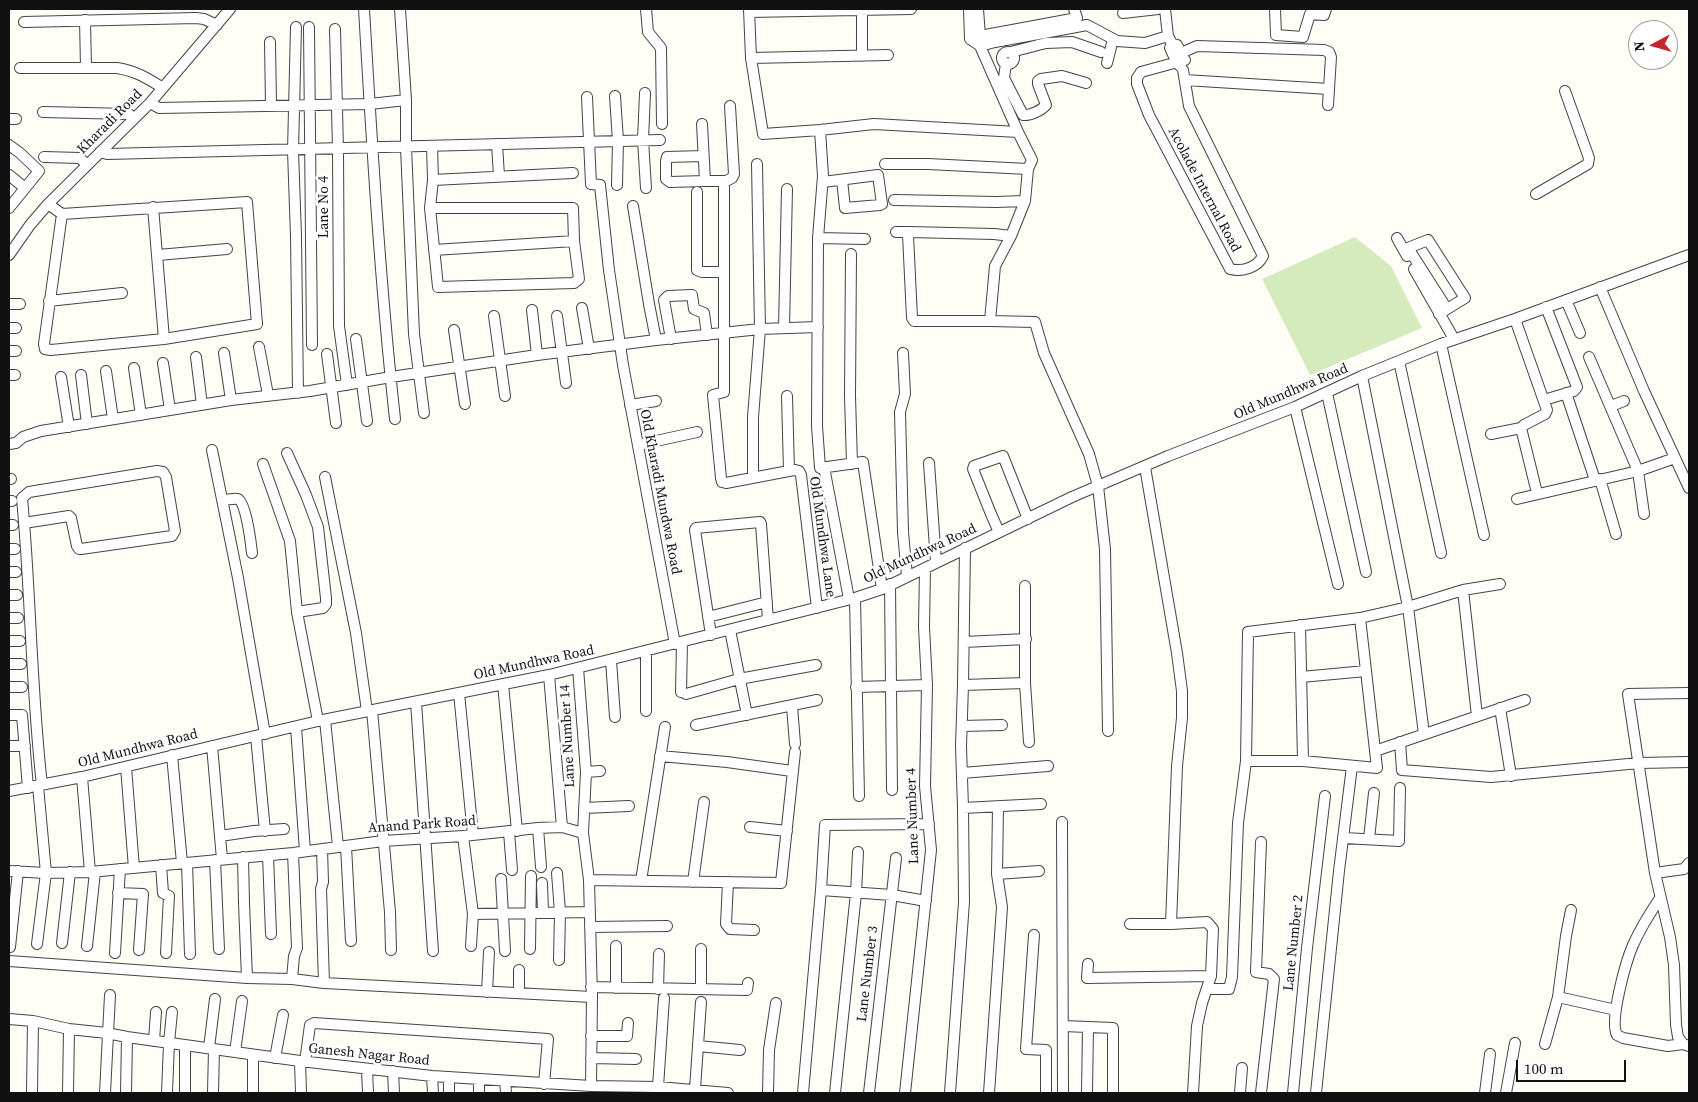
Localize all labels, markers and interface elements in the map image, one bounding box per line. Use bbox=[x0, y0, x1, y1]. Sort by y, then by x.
north arrow bbox=[1628, 20, 1678, 70]
text: N bbox=[1629, 40, 1650, 53]
street label: Kharadi Road bbox=[74, 86, 146, 158]
street label: Acolade Internal Road bbox=[1164, 125, 1244, 255]
street label: Lane No 4 bbox=[316, 176, 332, 238]
street label: Old Mundhwa Road bbox=[1231, 360, 1351, 424]
street label: Old Kharadi Mundwa Road bbox=[636, 408, 684, 576]
street label: Old Mundhwa Lane bbox=[805, 475, 839, 599]
street label: Old Mundhwa Road bbox=[861, 520, 979, 588]
street label: Old Mundhwa Road bbox=[472, 642, 596, 684]
street label: Lane Number 14 bbox=[557, 684, 579, 788]
street label: Old Mundhwa Road bbox=[76, 726, 200, 772]
street label: Lane Number 4 bbox=[903, 768, 923, 864]
street label: Anand Park Road bbox=[367, 813, 477, 837]
street label: Lane Number 2 bbox=[1281, 894, 1307, 992]
street label: Lane Number 3 bbox=[854, 925, 882, 1023]
street label: Ganesh Nagar Road bbox=[308, 1040, 430, 1070]
scale bar bbox=[1518, 1050, 1628, 1082]
text: 100 m bbox=[1524, 1058, 1564, 1079]

